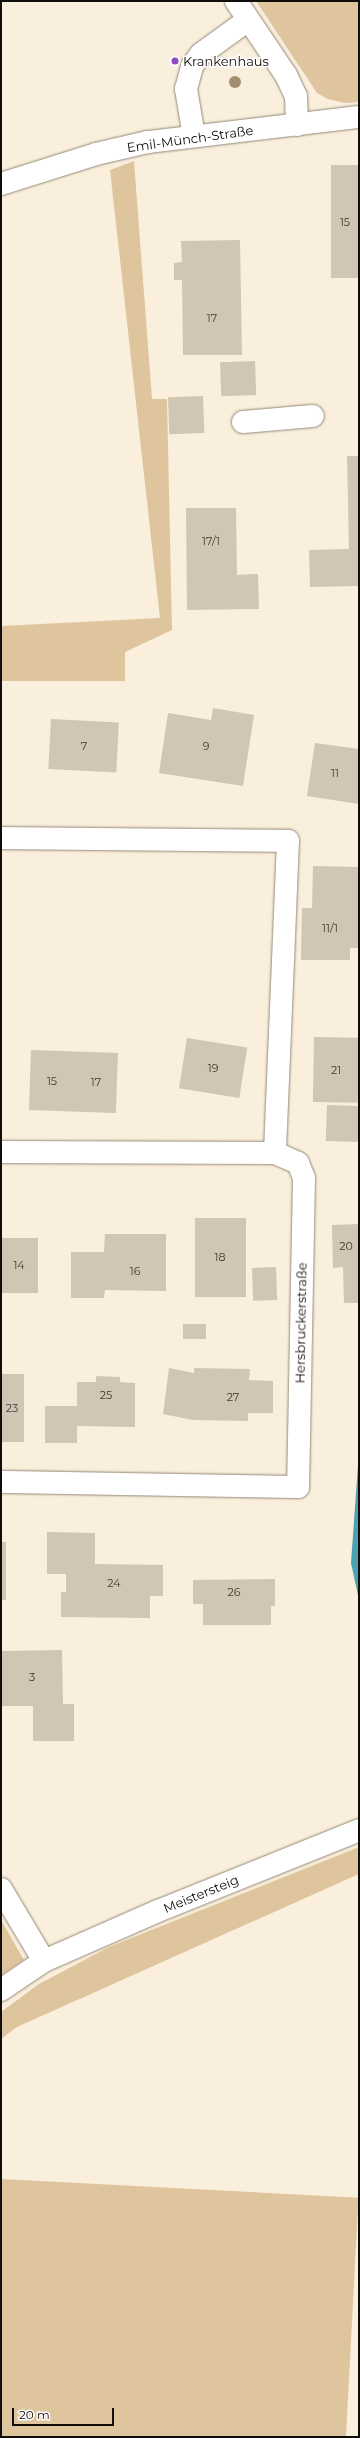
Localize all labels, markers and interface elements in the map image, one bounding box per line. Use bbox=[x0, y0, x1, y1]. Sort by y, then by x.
place label: Krankenhaus bbox=[183, 53, 269, 69]
marker: Krankenhaus bbox=[170, 56, 180, 66]
street label: Emil-Münch-Straße bbox=[126, 122, 254, 156]
house number: 15 bbox=[340, 215, 350, 229]
house number: 17 bbox=[207, 311, 217, 325]
house number: 17/1 bbox=[202, 534, 220, 548]
house number: 7 bbox=[81, 739, 87, 753]
house number: 9 bbox=[203, 739, 209, 753]
house number: 11 bbox=[331, 766, 339, 780]
house number: 11/1 bbox=[322, 921, 338, 935]
house number: 19 bbox=[208, 1061, 218, 1075]
house number: 21 bbox=[331, 1063, 341, 1077]
house number: 15 bbox=[47, 1074, 57, 1088]
house number: 17 bbox=[91, 1075, 101, 1089]
house number: 20 bbox=[339, 1239, 353, 1253]
house number: 18 bbox=[215, 1250, 225, 1264]
house number: 14 bbox=[13, 1258, 25, 1272]
street label: Hersbruckerstraße bbox=[292, 1262, 310, 1384]
house number: 16 bbox=[130, 1264, 140, 1278]
house number: 25 bbox=[100, 1388, 112, 1402]
house number: 27 bbox=[227, 1390, 239, 1404]
house number: 23 bbox=[6, 1401, 18, 1415]
house number: 24 bbox=[107, 1576, 121, 1590]
house number: 26 bbox=[228, 1585, 240, 1599]
house number: 3 bbox=[29, 1670, 35, 1684]
street label: Meistersteig bbox=[161, 1872, 241, 1916]
scale bar bbox=[14, 2400, 116, 2426]
text: 20 m bbox=[19, 2407, 50, 2422]

